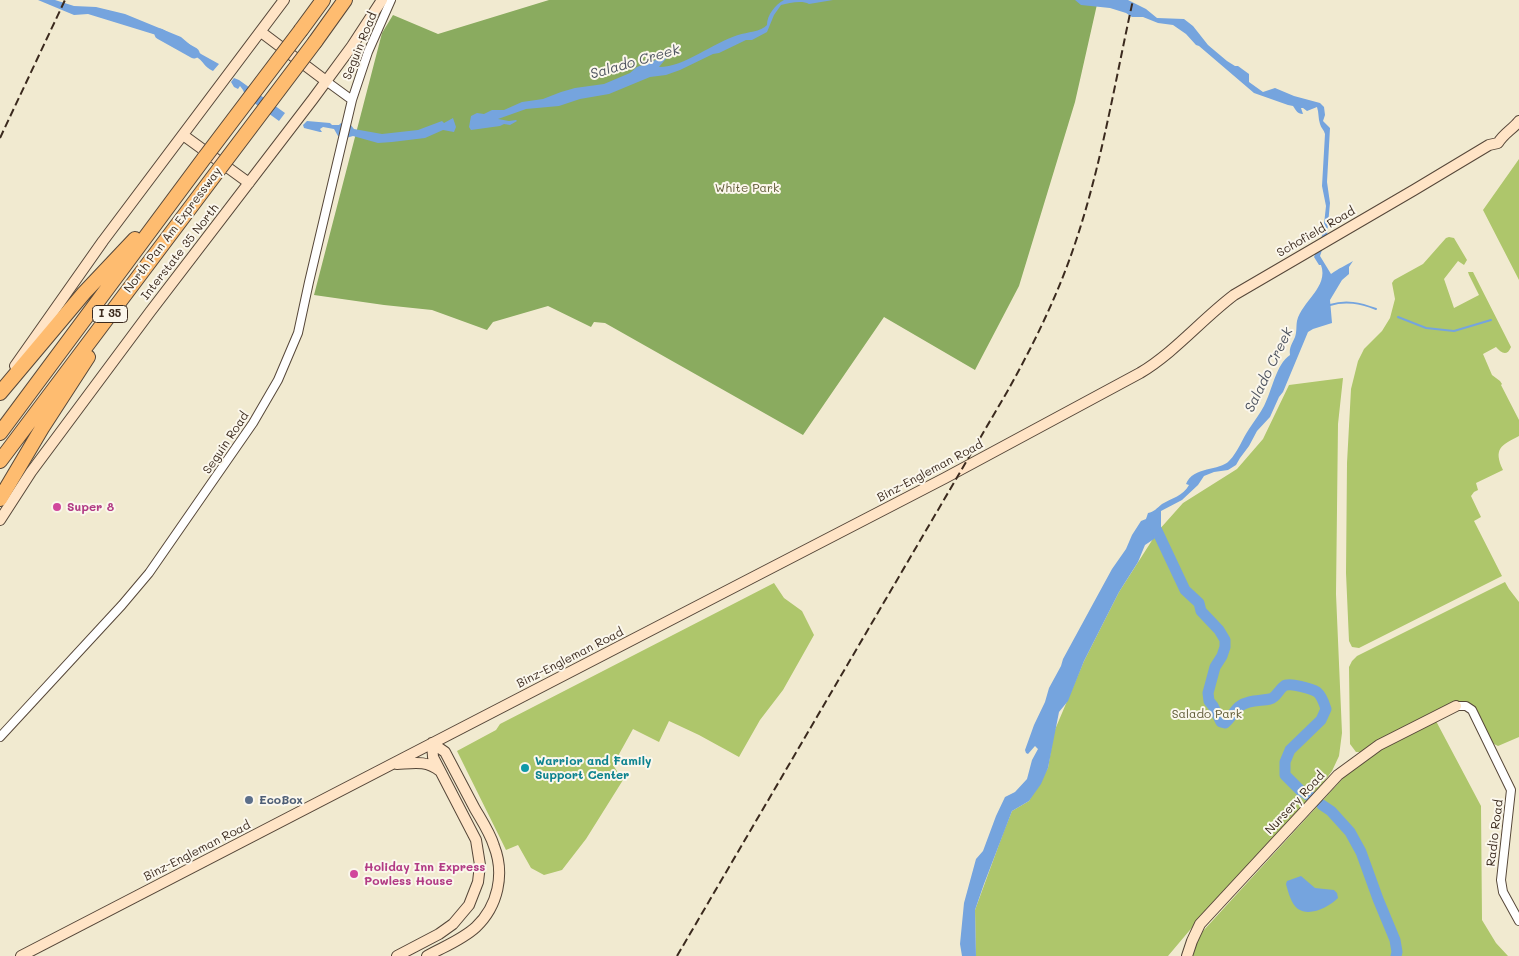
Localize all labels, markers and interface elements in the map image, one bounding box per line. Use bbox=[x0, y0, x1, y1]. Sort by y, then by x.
street label: Seguin Road bbox=[340, 10, 380, 82]
water label: Salado Creek bbox=[588, 41, 682, 83]
street label: North Pan Am Expressway bbox=[121, 164, 225, 296]
park label: White Park bbox=[715, 181, 779, 195]
street label: Interstate 35 North bbox=[138, 201, 222, 303]
street label: Schofield Road bbox=[1274, 204, 1358, 260]
road number: I 35 bbox=[92, 306, 128, 322]
water label: Salado Creek bbox=[1241, 325, 1297, 415]
street label: Seguin Road bbox=[200, 409, 252, 477]
street label: Binz-Engleman Road bbox=[875, 437, 985, 505]
place label: Super 8 bbox=[67, 500, 114, 514]
marker: Super 8 bbox=[51, 501, 63, 513]
street label: Binz-Engleman Road bbox=[514, 625, 626, 691]
park label: Salado Park bbox=[1172, 707, 1242, 721]
place label: Warrior and Family Support Center bbox=[535, 754, 652, 782]
marker: Warrior and Family Support Center bbox=[519, 762, 531, 774]
street label: Nursery Road bbox=[1262, 769, 1328, 837]
place label: EcoBox bbox=[259, 793, 303, 807]
marker: EcoBox bbox=[243, 794, 255, 806]
street label: Radio Road bbox=[1484, 799, 1506, 867]
street label: Binz-Engleman Road bbox=[141, 818, 253, 884]
place label: Holiday Inn Express Powless House bbox=[364, 860, 485, 888]
marker: Holiday Inn Express Powless House bbox=[348, 868, 360, 880]

